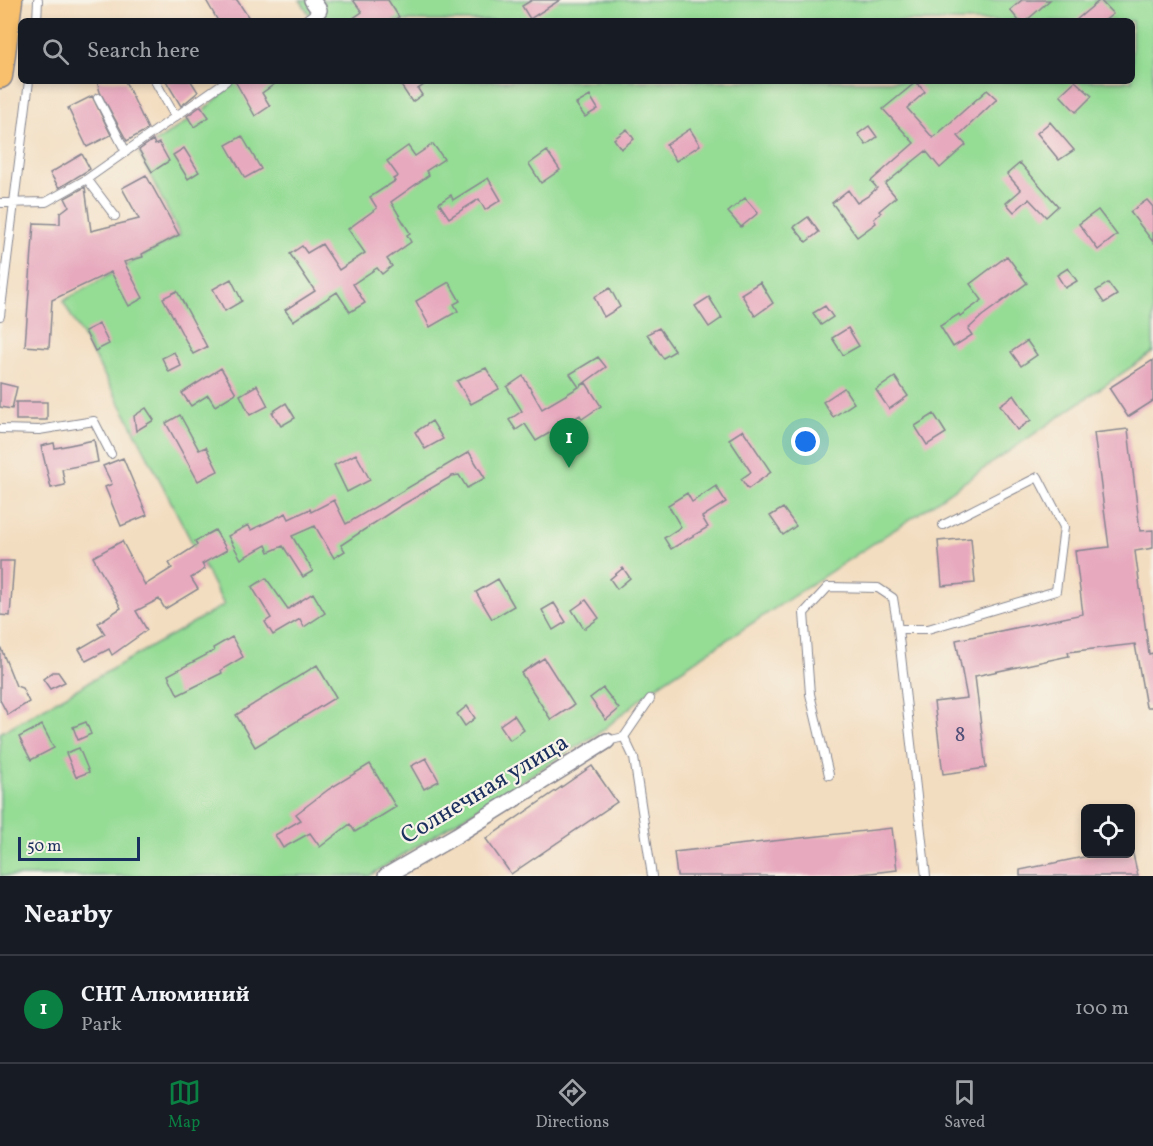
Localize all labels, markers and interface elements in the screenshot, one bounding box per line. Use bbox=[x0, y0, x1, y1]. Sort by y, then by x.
search box bbox=[18, 18, 1135, 84]
icon: search bbox=[39, 35, 72, 68]
text: Search here bbox=[87, 36, 200, 67]
pin: 1 bbox=[550, 418, 588, 468]
your location bbox=[791, 427, 820, 456]
house number: 8 bbox=[955, 721, 965, 750]
street label: Солнечная улица bbox=[395, 726, 575, 854]
map controls bbox=[1081, 804, 1135, 858]
button: locate bbox=[1081, 804, 1135, 858]
scale bar bbox=[18, 834, 140, 862]
text: 50 m bbox=[27, 836, 61, 858]
text: Nearby bbox=[24, 897, 113, 933]
text: СНТ Алюминий bbox=[81, 980, 250, 1011]
text: 1 bbox=[39, 995, 48, 1023]
text: 100 m bbox=[1075, 995, 1129, 1023]
text: Park bbox=[81, 1011, 122, 1039]
tab: Map bbox=[168, 1076, 201, 1134]
tab: Directions bbox=[536, 1076, 609, 1134]
tab: Saved bbox=[944, 1076, 985, 1134]

